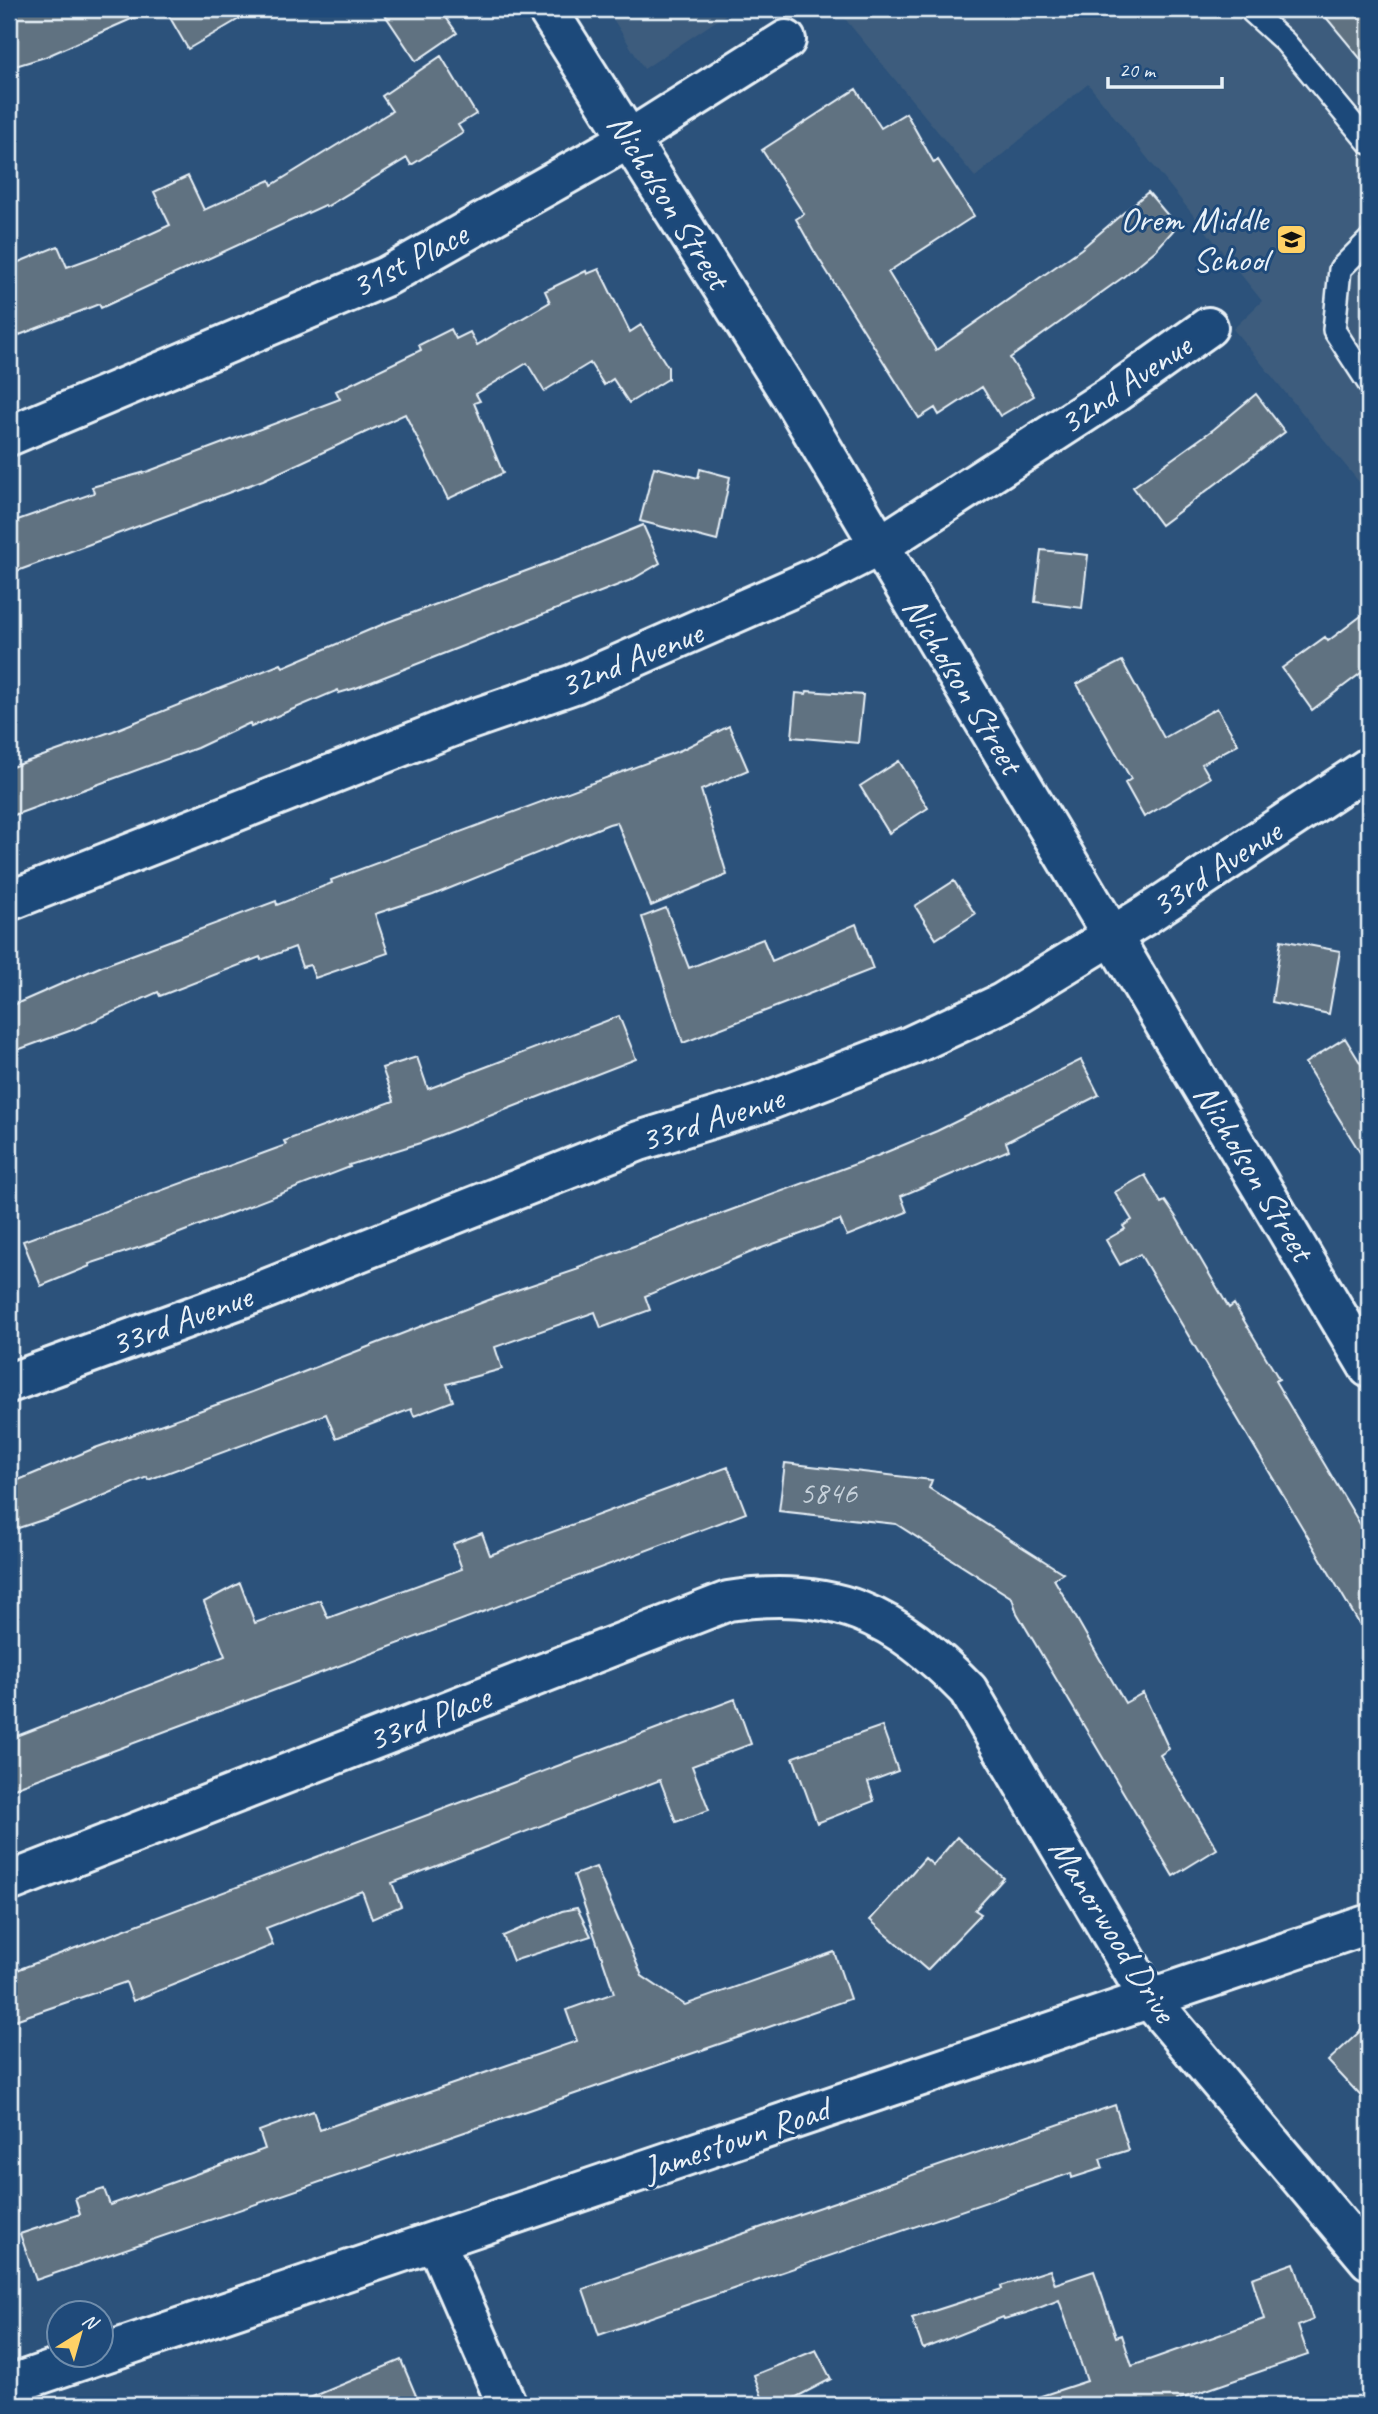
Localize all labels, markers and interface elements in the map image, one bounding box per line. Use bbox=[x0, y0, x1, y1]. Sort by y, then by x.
scale bar bbox=[1108, 46, 1222, 90]
text: 20 m bbox=[1119, 57, 1157, 83]
street label: Nicholson Street bbox=[597, 105, 743, 300]
place label: Orem Middle School bbox=[1120, 197, 1274, 282]
street label: 31st Place bbox=[343, 210, 477, 308]
school or university icon: Orem Middle School bbox=[1274, 222, 1308, 256]
street label: 32nd Avenue bbox=[1050, 322, 1202, 445]
street label: Nicholson Street bbox=[893, 588, 1035, 785]
street label: 32nd Avenue bbox=[553, 609, 711, 708]
street label: 33rd Avenue bbox=[1142, 808, 1292, 927]
street label: 33rd Avenue bbox=[635, 1074, 792, 1162]
street label: Nicholson Street bbox=[1184, 1075, 1326, 1272]
street label: 33rd Avenue bbox=[104, 1273, 260, 1366]
house number: 5846 bbox=[799, 1472, 858, 1513]
street label: 33rd Place bbox=[361, 1673, 499, 1762]
street label: Manorwood Drive bbox=[1039, 1830, 1189, 2033]
street label: Jamestown Road bbox=[635, 2085, 840, 2192]
north arrow bbox=[46, 2298, 116, 2368]
text: N bbox=[78, 2308, 104, 2336]

